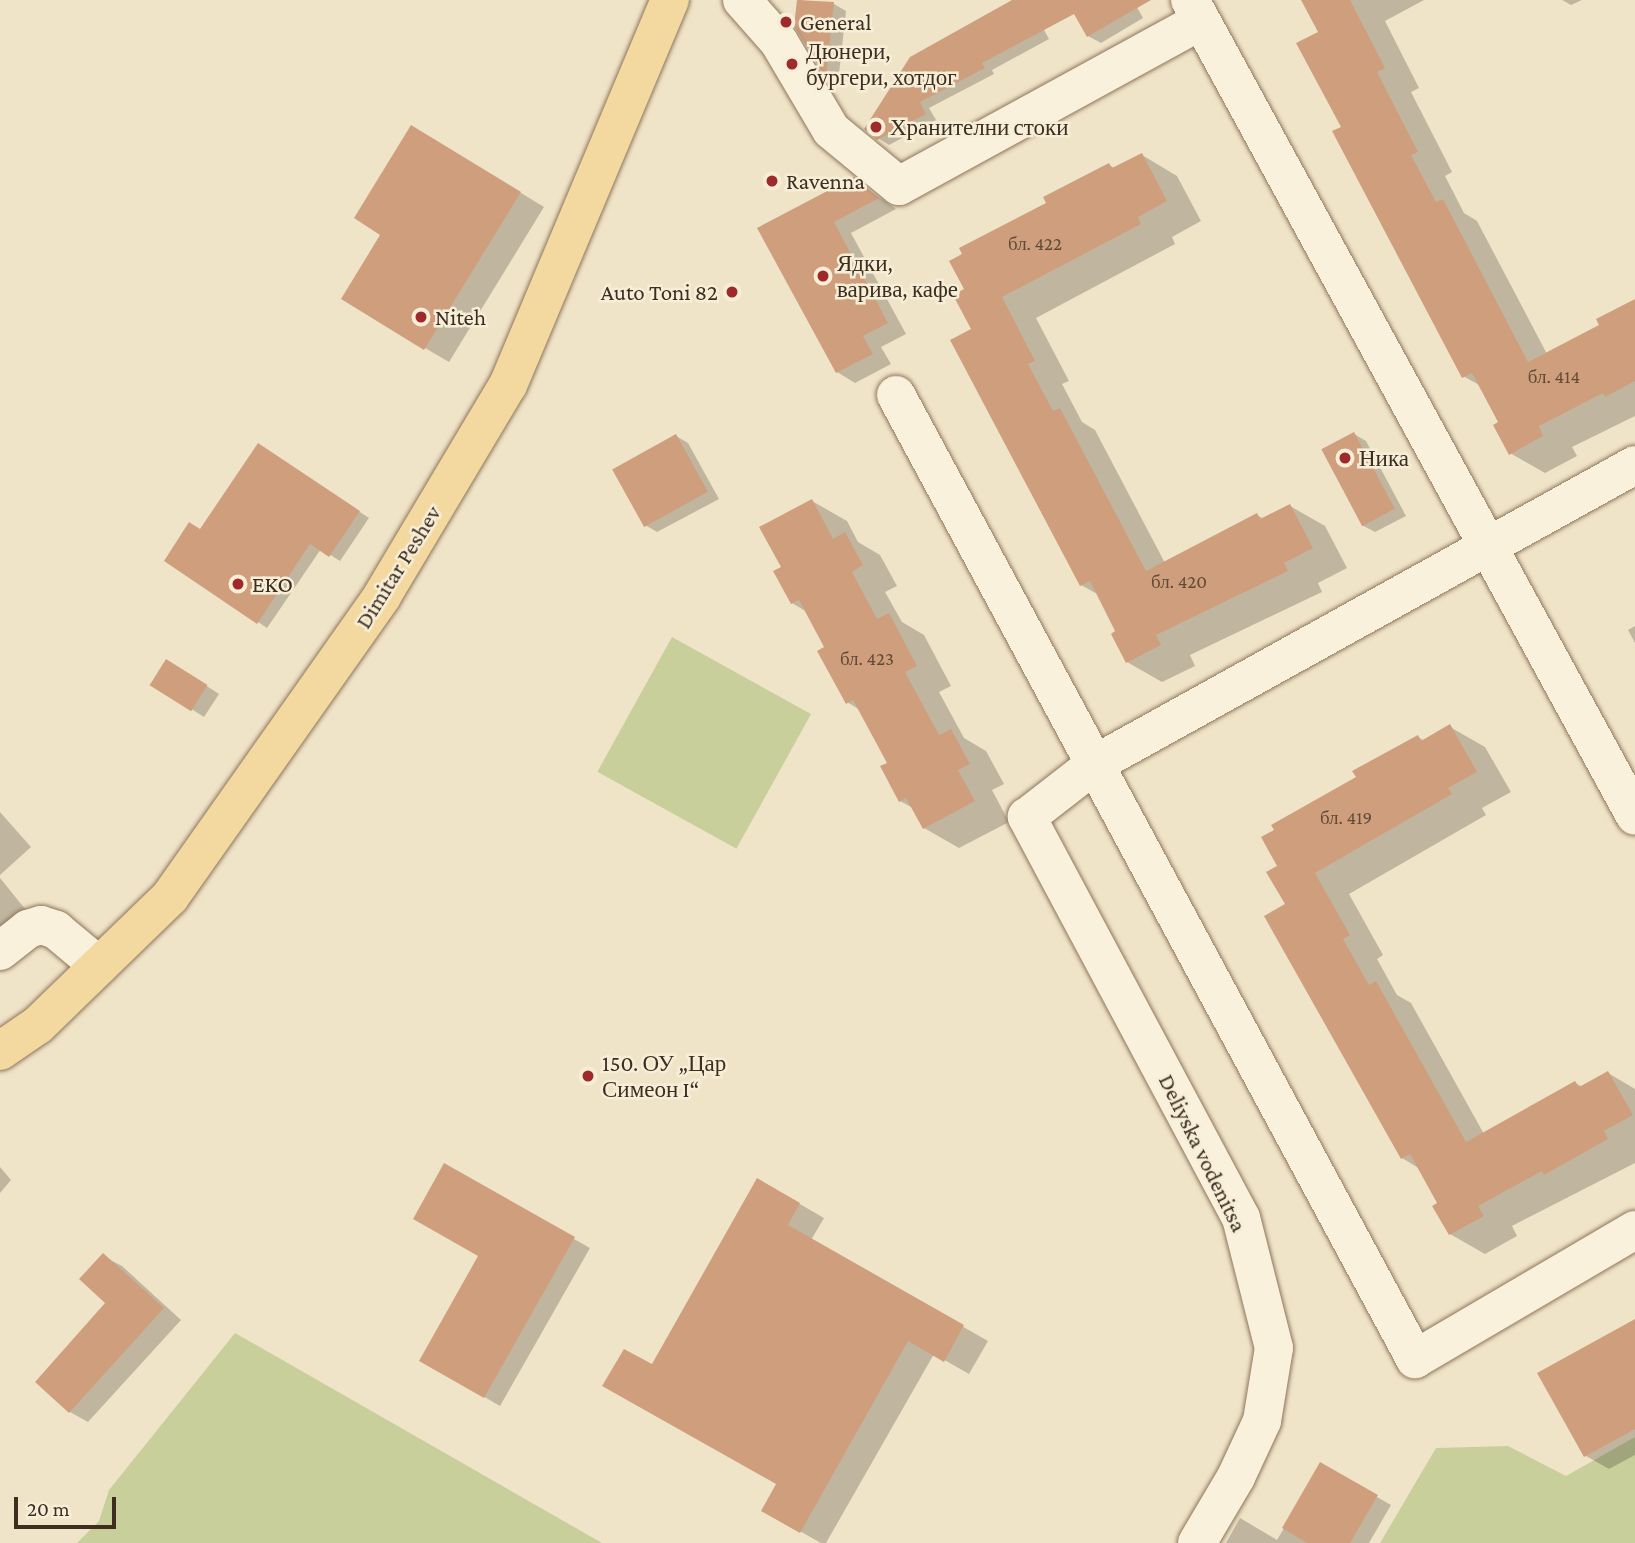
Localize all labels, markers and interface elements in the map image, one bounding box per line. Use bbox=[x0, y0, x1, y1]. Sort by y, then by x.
place label: General bbox=[800, 8, 872, 36]
marker: General bbox=[778, 14, 794, 30]
place label: Дюнери, бургери, хотдог bbox=[806, 37, 957, 91]
marker: Дюнери, бургери, хотдог bbox=[784, 56, 800, 72]
place label: Хранителни стоки bbox=[890, 113, 1069, 141]
marker: Хранителни стоки bbox=[868, 119, 884, 135]
place label: Ravenna bbox=[786, 167, 865, 195]
marker: Ravenna bbox=[764, 173, 780, 189]
house number: бл. 422 bbox=[1008, 233, 1062, 255]
place label: Ядки, варива, кафе bbox=[837, 249, 958, 303]
marker: Ядки, варива, кафе bbox=[815, 268, 831, 284]
place label: Auto Toni 82 bbox=[601, 278, 718, 306]
marker: Auto Toni 82 bbox=[724, 284, 740, 300]
place label: Niteh bbox=[435, 303, 486, 331]
marker: Niteh bbox=[413, 309, 429, 325]
house number: бл. 414 bbox=[1528, 366, 1580, 388]
place label: Ника bbox=[1359, 444, 1409, 472]
marker: Ника bbox=[1337, 450, 1353, 466]
street label: Dimitar Peshev bbox=[349, 500, 447, 634]
place label: EKO bbox=[252, 570, 293, 598]
house number: бл. 420 bbox=[1151, 571, 1207, 593]
marker: EKO bbox=[230, 576, 246, 592]
house number: бл. 423 bbox=[840, 648, 894, 670]
house number: бл. 419 bbox=[1320, 807, 1372, 829]
place label: 150. ОУ „Цар Симеон I“ bbox=[602, 1049, 726, 1103]
marker: 150. ОУ „Цар Симеон I“ bbox=[580, 1068, 596, 1084]
street label: Deliyska vodenitsa bbox=[1153, 1070, 1253, 1236]
scale bar bbox=[18, 1484, 119, 1528]
text: 20 m bbox=[27, 1497, 70, 1521]

